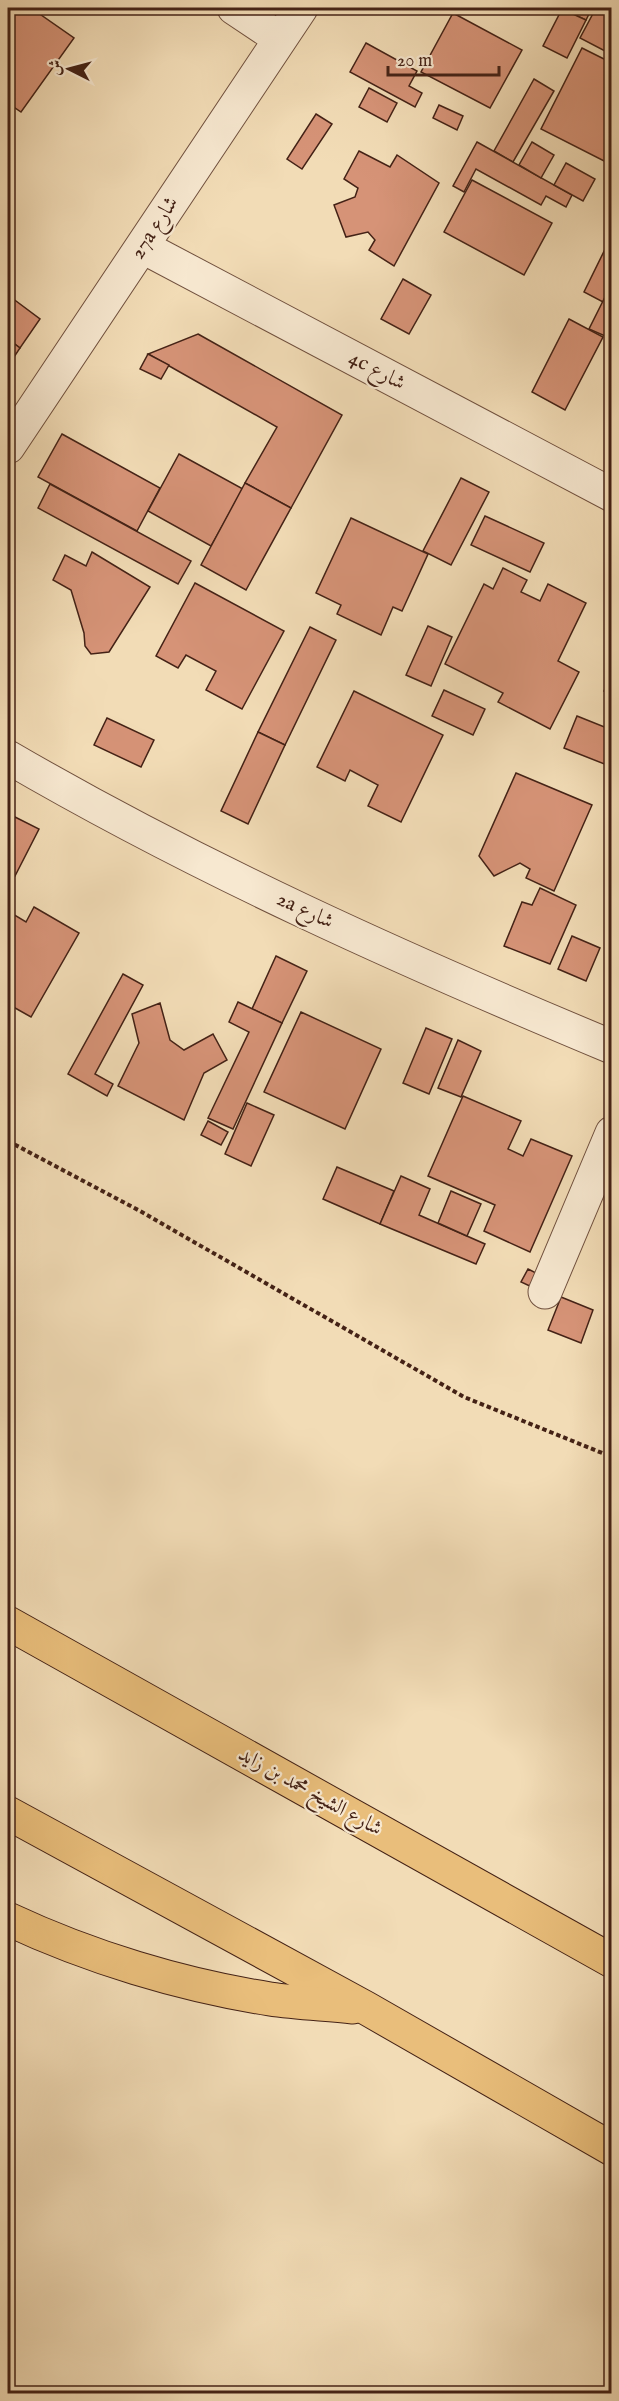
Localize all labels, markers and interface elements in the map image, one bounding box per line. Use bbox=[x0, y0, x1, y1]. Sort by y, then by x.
north arrow bbox=[39, 39, 99, 99]
scale bar bbox=[388, 39, 499, 77]
text: 20 m bbox=[397, 50, 432, 73]
text: ش bbox=[45, 59, 67, 77]
street label: 27a شارع bbox=[125, 191, 188, 266]
street label: 4c شارع bbox=[343, 345, 410, 400]
street label: 2a شارع bbox=[271, 886, 338, 939]
street label: شارع الشيخ محمد بن زايد bbox=[231, 1741, 387, 1846]

